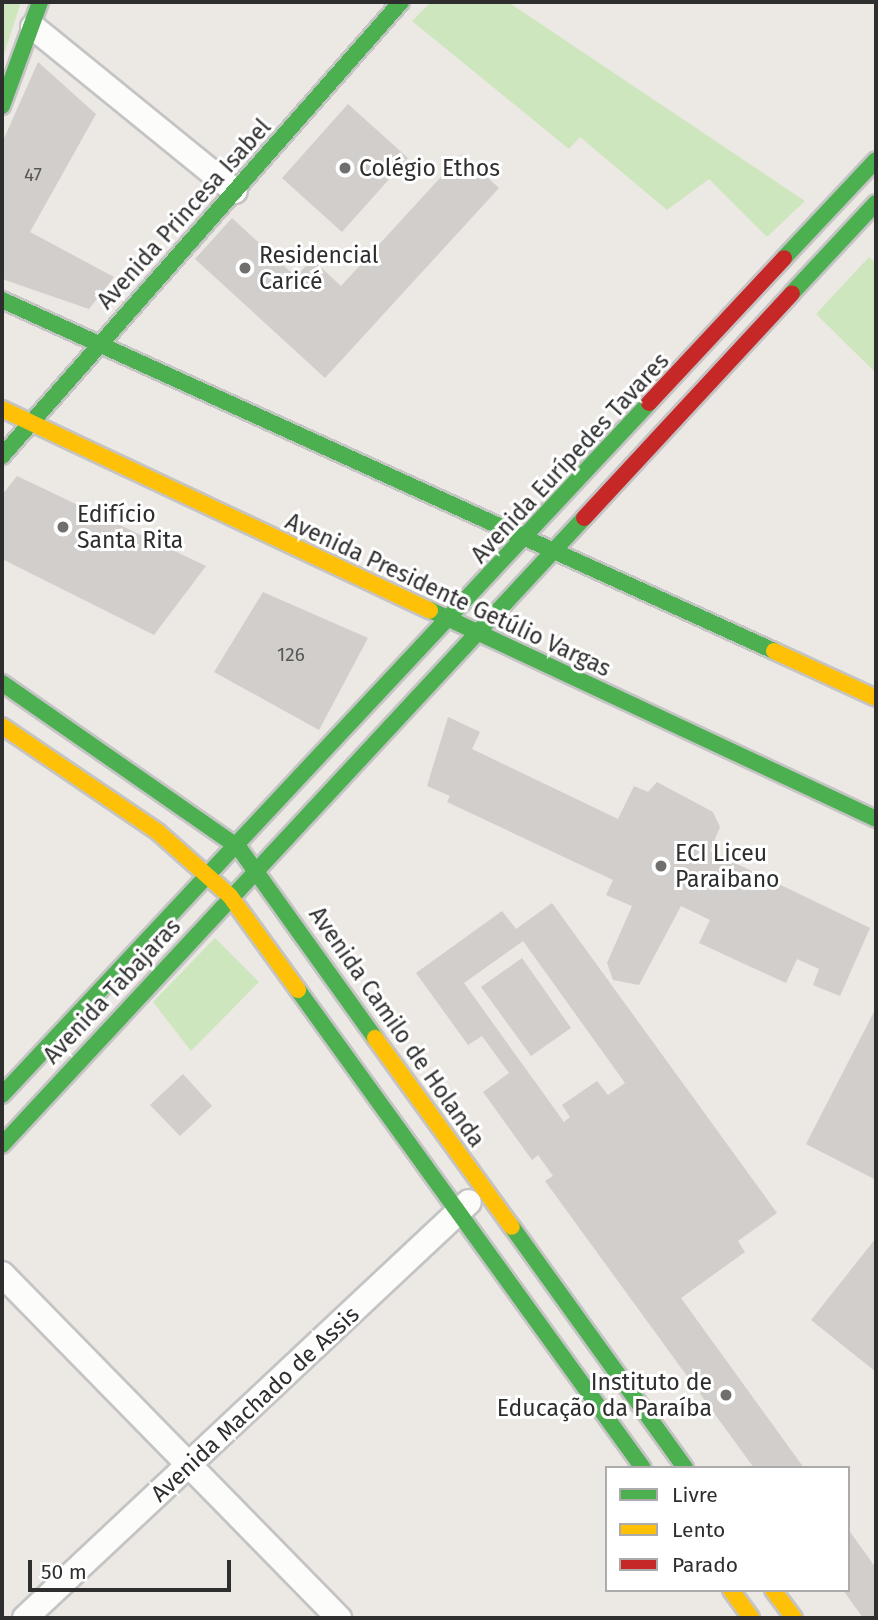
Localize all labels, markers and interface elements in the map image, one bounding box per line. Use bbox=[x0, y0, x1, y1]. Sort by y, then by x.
street label: Avenida Princesa Isabel bbox=[91, 113, 277, 315]
place label: Colégio Ethos bbox=[359, 154, 500, 182]
marker: Colégio Ethos bbox=[337, 160, 353, 176]
house number: 47 bbox=[24, 164, 42, 186]
place label: Residencial Caricé bbox=[259, 241, 379, 295]
marker: Residencial Caricé bbox=[237, 260, 253, 276]
street label: Avenida Eurípedes Tavares bbox=[465, 347, 675, 569]
place label: Edifício Santa Rita bbox=[77, 500, 183, 554]
street label: Avenida Presidente Getúlio Vargas bbox=[281, 507, 615, 683]
marker: Edifício Santa Rita bbox=[55, 519, 71, 535]
house number: 126 bbox=[277, 644, 305, 666]
place label: ECI Liceu Paraibano bbox=[675, 839, 780, 893]
marker: ECI Liceu Paraibano bbox=[653, 858, 669, 874]
street label: Avenida Camilo de Holanda bbox=[303, 901, 491, 1153]
street label: Avenida Tabajaras bbox=[38, 913, 186, 1069]
street label: Avenida Machado de Assis bbox=[145, 1300, 365, 1508]
place label: Instituto de Educação da Paraíba bbox=[497, 1368, 712, 1422]
marker: Instituto de Educação da Paraíba bbox=[718, 1387, 734, 1403]
legend bbox=[605, 1466, 850, 1592]
text: Livre bbox=[672, 1482, 718, 1508]
text: Lento bbox=[672, 1517, 725, 1543]
scale bar bbox=[32, 1546, 234, 1590]
text: Parado bbox=[672, 1552, 738, 1578]
text: 50 m bbox=[41, 1559, 87, 1585]

